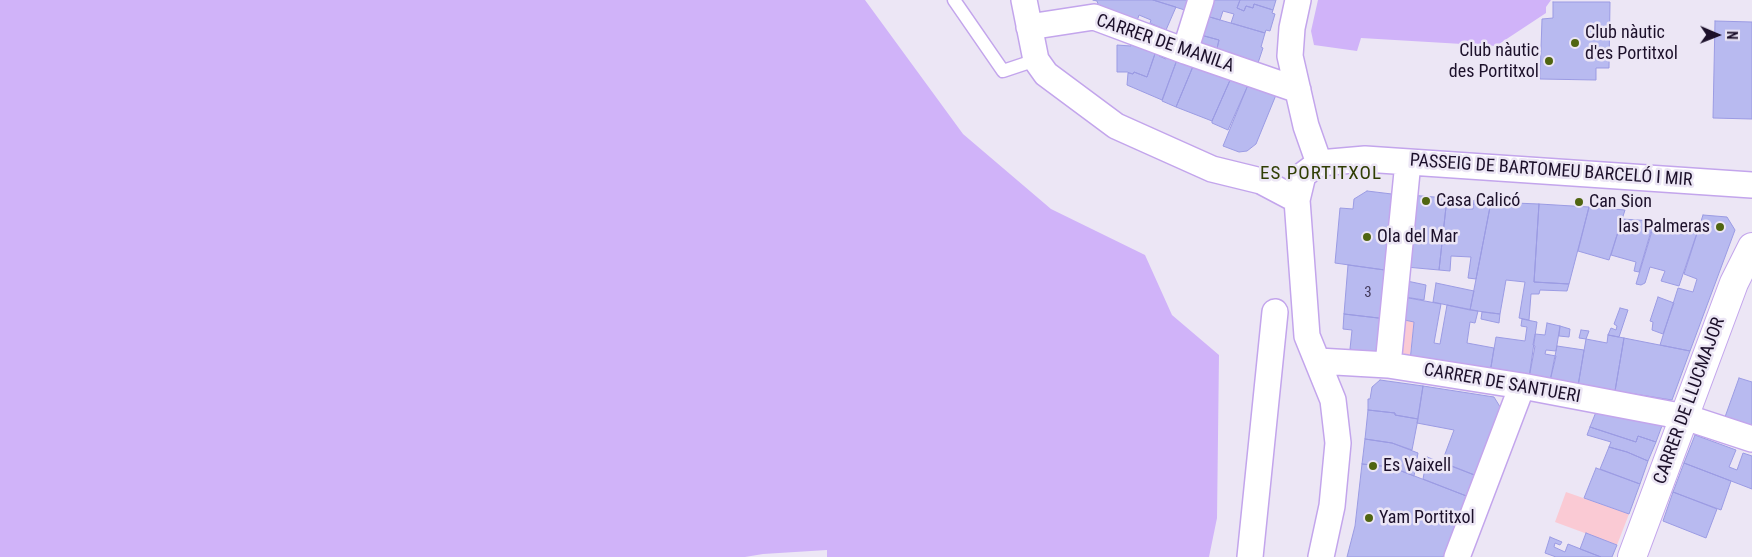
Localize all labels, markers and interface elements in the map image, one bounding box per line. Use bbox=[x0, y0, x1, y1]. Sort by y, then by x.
street label: CARRER DE MANILA bbox=[1093, 10, 1237, 78]
north arrow bbox=[1692, 10, 1742, 60]
place label: Club nàutic d'es Portitxol bbox=[1585, 22, 1678, 64]
text: N bbox=[1724, 31, 1740, 40]
marker: Club nàutic d'es Portitxol bbox=[1569, 37, 1581, 49]
place label: Club nàutic des Portitxol bbox=[1449, 40, 1539, 82]
marker: Club nàutic des Portitxol bbox=[1543, 55, 1555, 67]
street label: PASSEIG DE BARTOMEU BARCELÓ I MIR bbox=[1409, 150, 1693, 192]
district label: ES PORTITXOL bbox=[1259, 163, 1383, 185]
place label: Casa Calicó bbox=[1436, 190, 1520, 212]
place label: Can Sion bbox=[1589, 191, 1652, 213]
marker: Casa Calicó bbox=[1420, 195, 1432, 207]
marker: Can Sion bbox=[1573, 196, 1585, 208]
place label: las Palmeras bbox=[1618, 216, 1710, 238]
marker: las Palmeras bbox=[1714, 221, 1726, 233]
place label: Ola del Mar bbox=[1377, 226, 1458, 248]
marker: Ola del Mar bbox=[1361, 231, 1373, 243]
house number: 3 bbox=[1364, 284, 1372, 302]
street label: CARRER DE LLUCMAJOR bbox=[1650, 315, 1730, 487]
street label: CARRER DE SANTUERI bbox=[1422, 360, 1582, 408]
place label: Es Vaixell bbox=[1383, 455, 1451, 477]
marker: Es Vaixell bbox=[1367, 460, 1379, 472]
place label: Yam Portitxol bbox=[1379, 507, 1475, 529]
marker: Yam Portitxol bbox=[1363, 512, 1375, 524]

